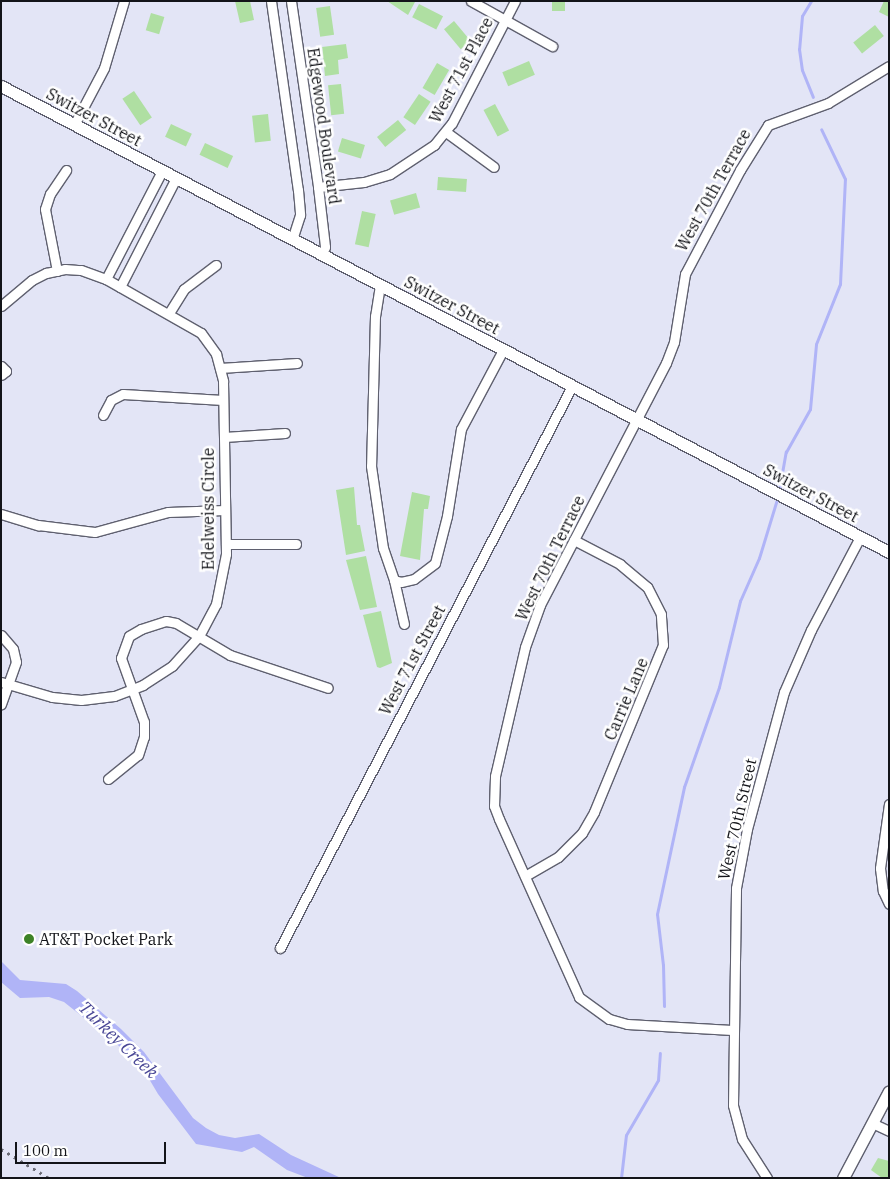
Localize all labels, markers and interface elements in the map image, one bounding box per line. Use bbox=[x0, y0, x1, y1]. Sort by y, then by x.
street label: West 71st Place bbox=[425, 14, 497, 126]
street label: Edgewood Boulevard bbox=[303, 46, 345, 206]
street label: Switzer Street bbox=[43, 84, 145, 150]
street label: West 70th Terrace bbox=[671, 126, 755, 254]
street label: Switzer Street bbox=[401, 272, 503, 338]
street label: Edelweiss Circle bbox=[198, 448, 218, 570]
street label: Switzer Street bbox=[760, 460, 862, 526]
street label: West 70th Terrace bbox=[511, 492, 589, 624]
street label: West 71st Street bbox=[375, 602, 449, 718]
street label: Carrie Lane bbox=[600, 655, 652, 743]
street label: West 70th Street bbox=[714, 756, 760, 882]
place label: AT&T Pocket Park bbox=[39, 929, 173, 949]
marker: AT&T Pocket Park bbox=[23, 933, 35, 945]
water label: Turkey Creek bbox=[74, 997, 162, 1083]
scale bar bbox=[18, 1132, 169, 1164]
text: 100 m bbox=[23, 1141, 68, 1160]

